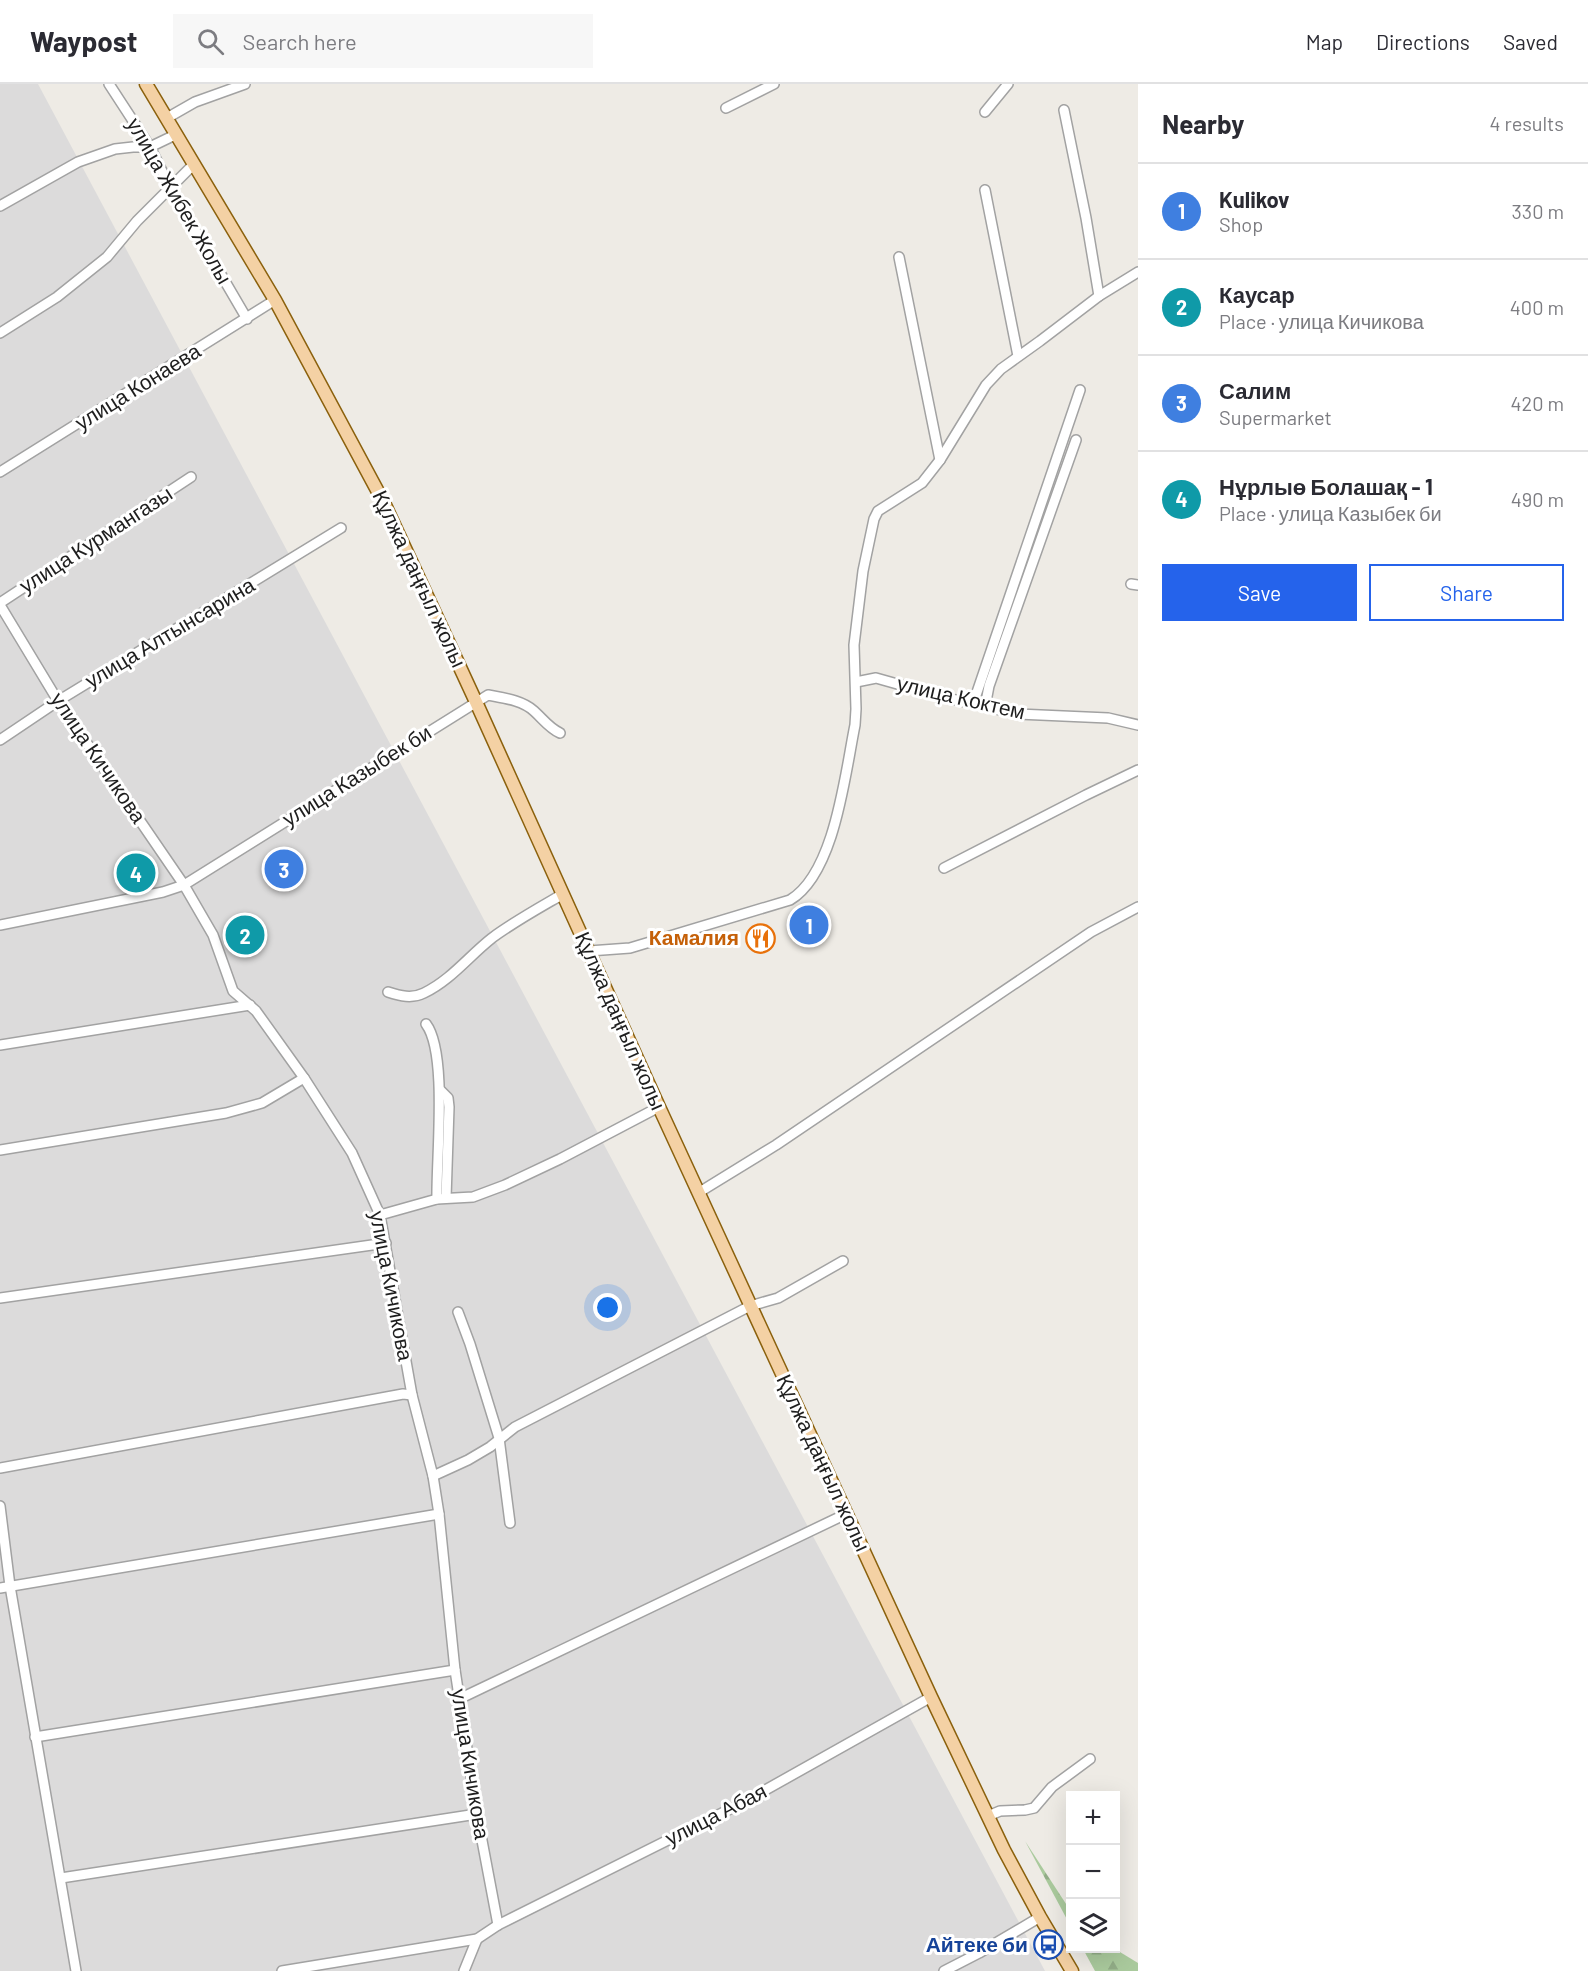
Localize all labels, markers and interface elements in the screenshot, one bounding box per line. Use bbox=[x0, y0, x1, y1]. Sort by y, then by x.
search box bbox=[173, 14, 593, 68]
text: Waypost bbox=[30, 24, 137, 58]
icon: search bbox=[194, 25, 227, 58]
text: Search here bbox=[242, 28, 357, 54]
text: Map bbox=[1306, 29, 1343, 54]
text: Directions bbox=[1376, 29, 1470, 54]
text: Saved bbox=[1503, 29, 1558, 54]
text: Nearby bbox=[1162, 108, 1244, 139]
text: 4 results bbox=[1489, 111, 1564, 135]
street label: улица Жибек Жолы bbox=[123, 113, 238, 288]
text: Kulikov bbox=[1219, 186, 1290, 212]
text: 1 bbox=[1178, 199, 1185, 223]
text: 330 m bbox=[1512, 199, 1564, 223]
text: Shop bbox=[1219, 212, 1263, 236]
text: Каусар bbox=[1219, 281, 1295, 307]
text: 2 bbox=[1176, 295, 1187, 319]
text: 400 m bbox=[1510, 295, 1564, 319]
text: Place · улица Кичикова bbox=[1219, 309, 1424, 333]
street label: улица Конаева bbox=[70, 337, 205, 434]
text: Салим bbox=[1219, 377, 1291, 403]
text: 3 bbox=[1176, 391, 1187, 415]
text: 420 m bbox=[1510, 391, 1564, 415]
text: Supermarket bbox=[1219, 405, 1332, 429]
text: Нұрлыө Болашақ - 1 bbox=[1219, 473, 1433, 499]
street label: улица Курмангазы bbox=[14, 480, 176, 597]
street label: Құлжа даңғыл жолы bbox=[368, 486, 472, 671]
text: 4 bbox=[1175, 487, 1188, 511]
text: 490 m bbox=[1511, 487, 1564, 511]
text: Place · улица Казыбек би bbox=[1219, 501, 1442, 525]
button: Save bbox=[1162, 564, 1357, 621]
button: Share bbox=[1369, 564, 1564, 621]
street label: улица Алтынсарина bbox=[80, 571, 259, 692]
street label: улица Коктем bbox=[895, 670, 1028, 723]
street label: улица Кичикова bbox=[46, 687, 152, 828]
street label: улица Казыбек би bbox=[277, 719, 435, 831]
pin: 3 bbox=[264, 846, 304, 892]
pin: 4 bbox=[116, 850, 156, 896]
pin: 1 bbox=[790, 902, 828, 948]
pin: 2 bbox=[226, 912, 264, 958]
restaurant icon: Камалия bbox=[744, 922, 776, 954]
place label: Камалия bbox=[649, 924, 739, 949]
street label: Құлжа даңғыл жолы bbox=[571, 927, 672, 1113]
street label: улица Кичикова bbox=[366, 1209, 419, 1363]
your location bbox=[593, 1293, 622, 1322]
street label: Құлжа даңғыл жолы bbox=[772, 1370, 876, 1555]
street label: улица Кичикова bbox=[447, 1687, 496, 1841]
street label: улица Абая bbox=[660, 1777, 770, 1850]
map controls bbox=[1066, 1791, 1120, 1953]
button: + bbox=[1066, 1791, 1120, 1845]
button: − bbox=[1066, 1845, 1120, 1899]
button: layers bbox=[1066, 1899, 1120, 1953]
bus stop icon: Айтеке би bbox=[1033, 1929, 1065, 1961]
place label: Айтеке би bbox=[926, 1931, 1028, 1956]

